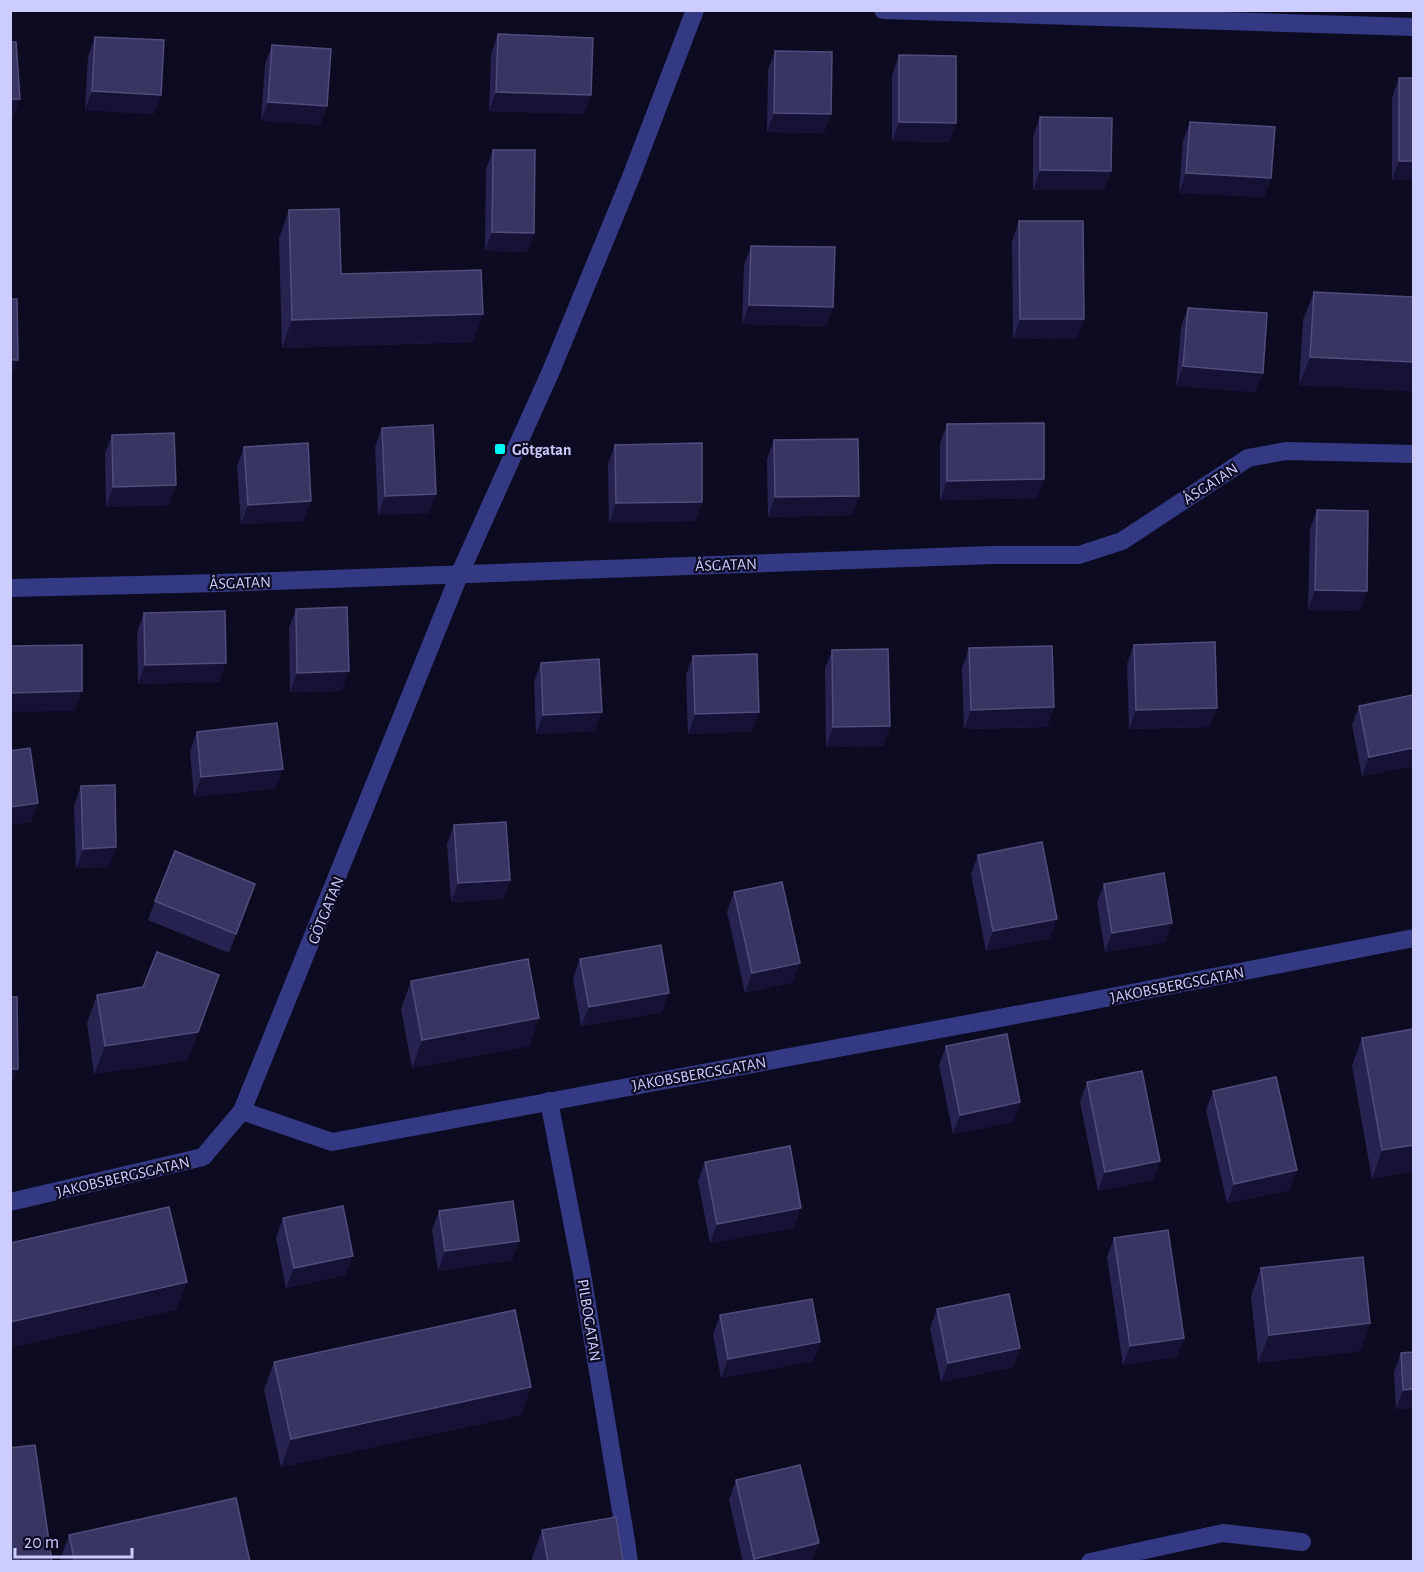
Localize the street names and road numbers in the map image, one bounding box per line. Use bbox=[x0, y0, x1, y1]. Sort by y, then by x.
street label: ÅSGATAN bbox=[1179, 459, 1241, 507]
street label: ÅSGATAN bbox=[695, 554, 757, 574]
street label: ÅSGATAN bbox=[209, 572, 271, 592]
street label: GÖTGATAN bbox=[303, 874, 347, 946]
street label: JAKOBSBERGSGATAN bbox=[1109, 964, 1246, 1006]
street label: JAKOBSBERGSGATAN bbox=[631, 1054, 768, 1094]
street label: JAKOBSBERGSGATAN bbox=[55, 1154, 191, 1200]
street label: PILBOGATAN bbox=[575, 1278, 603, 1362]

